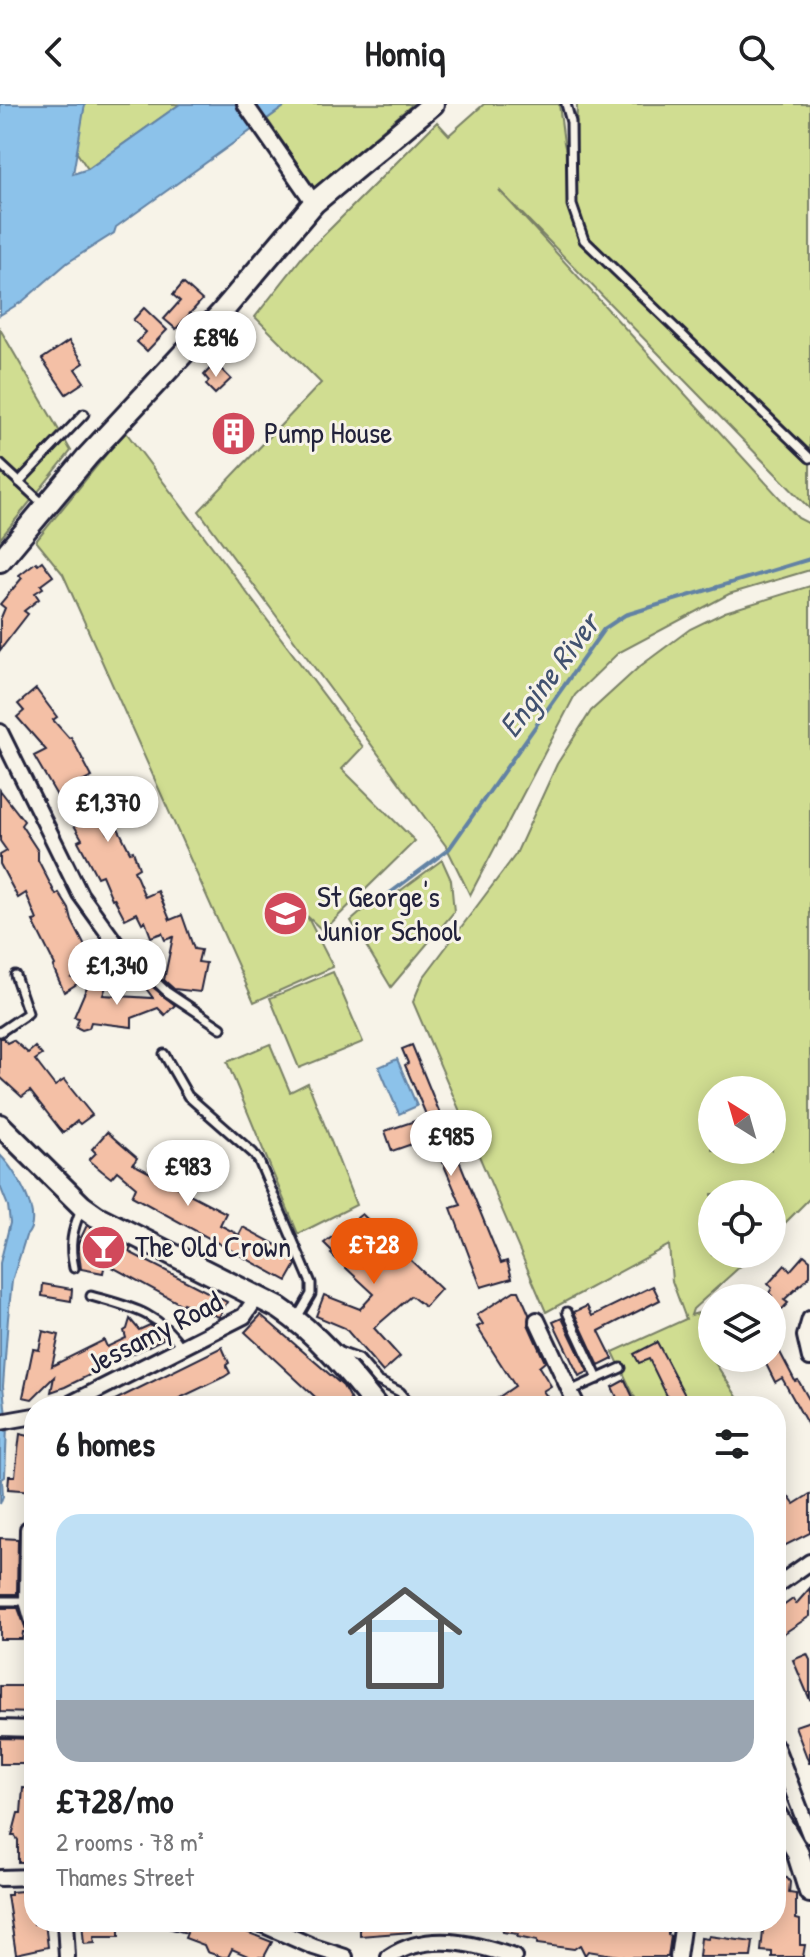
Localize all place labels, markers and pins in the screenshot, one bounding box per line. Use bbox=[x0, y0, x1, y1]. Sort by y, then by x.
pin: £896 bbox=[169, 311, 263, 379]
building icon: Pump House bbox=[209, 409, 257, 457]
place label: Pump House bbox=[264, 412, 392, 452]
pin: £1,370 bbox=[43, 776, 173, 844]
place label: St George's Junior School bbox=[317, 876, 461, 950]
school or university icon: St George's Junior School bbox=[262, 890, 310, 938]
pin: £1,340 bbox=[52, 939, 182, 1007]
pin: £985 bbox=[404, 1110, 498, 1178]
pin: £983 bbox=[141, 1140, 235, 1208]
pin: £728 bbox=[327, 1218, 421, 1286]
bar icon: The Old Crown bbox=[80, 1223, 128, 1271]
place label: The Old Crown bbox=[135, 1226, 291, 1266]

